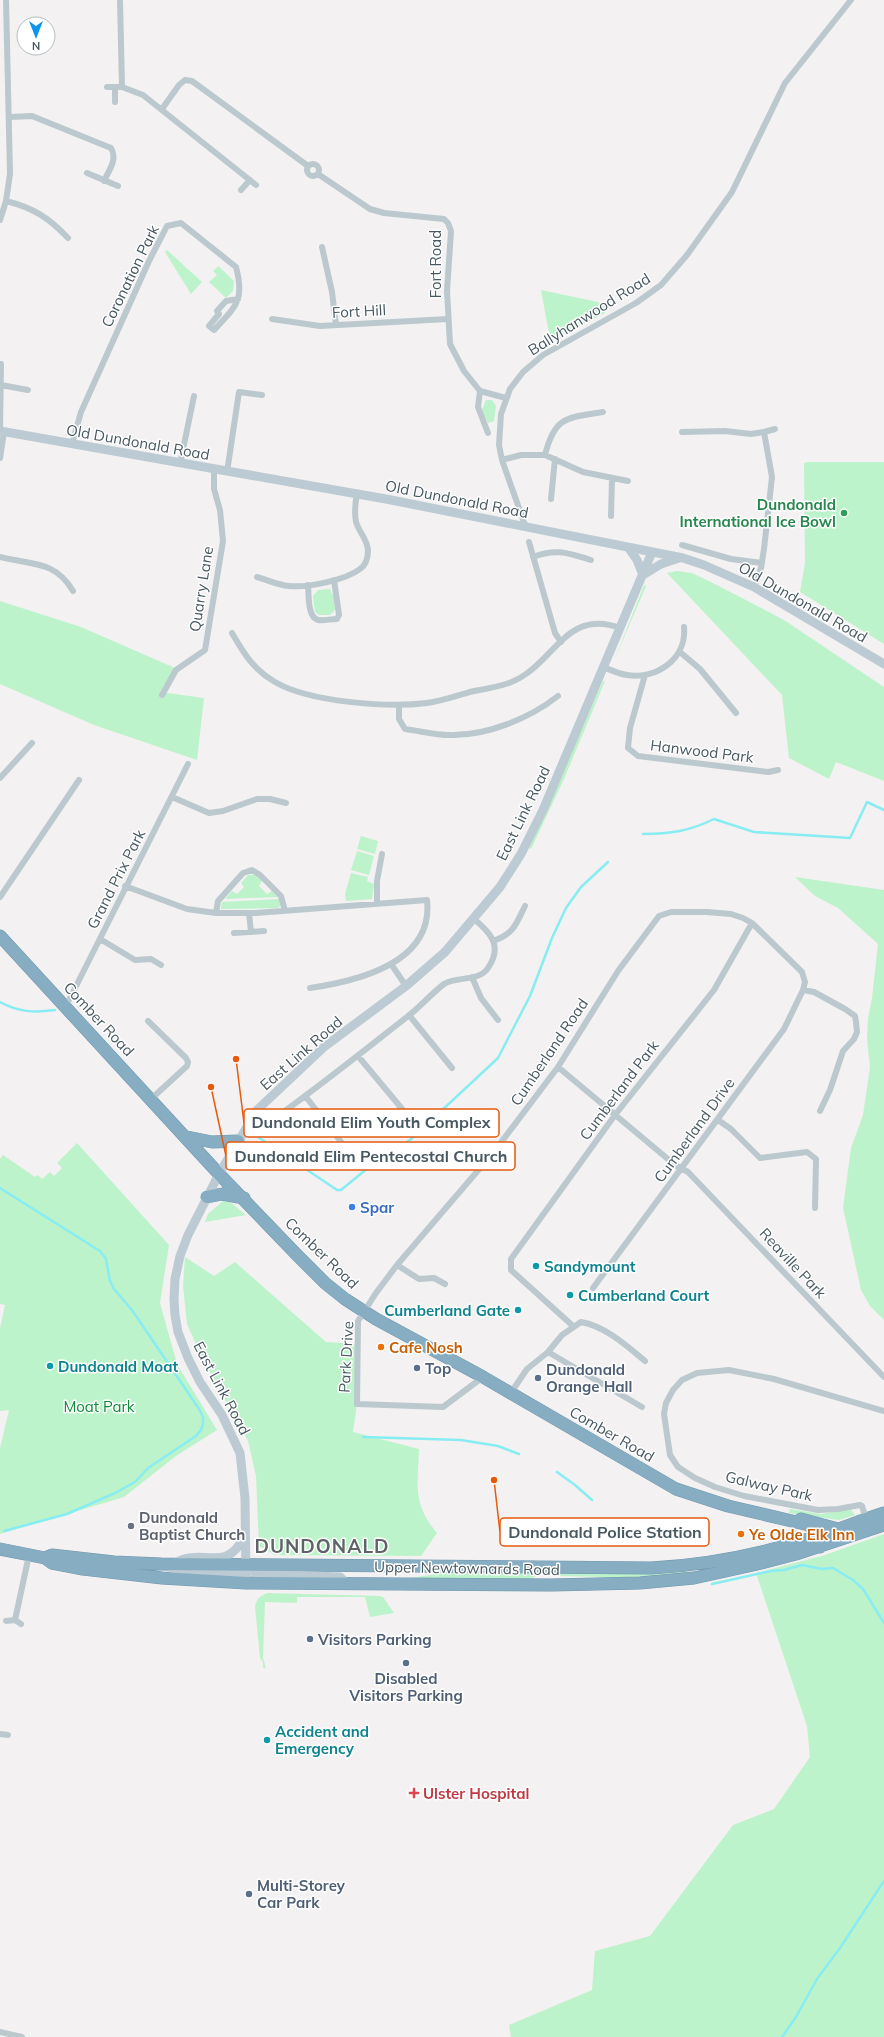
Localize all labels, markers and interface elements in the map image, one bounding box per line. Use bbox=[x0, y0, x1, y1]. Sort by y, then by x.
north arrow bbox=[16, 16, 56, 56]
text: N bbox=[32, 39, 40, 53]
street label: Coronation Park bbox=[97, 221, 163, 330]
street label: Fort Road bbox=[426, 230, 445, 298]
street label: Ballyhanwood Road bbox=[524, 269, 654, 359]
street label: Fort Hill bbox=[332, 300, 386, 322]
street label: Old Dundonald Road bbox=[65, 420, 211, 464]
street label: Old Dundonald Road bbox=[384, 476, 530, 522]
place label: Dundonald International Ice Bowl bbox=[680, 495, 836, 531]
marker: Dundonald International Ice Bowl bbox=[839, 508, 849, 518]
street label: Quarry Lane bbox=[185, 545, 217, 633]
street label: Old Dundonald Road bbox=[735, 557, 871, 647]
street label: Hanwood Park bbox=[649, 735, 755, 767]
street label: East Link Road bbox=[492, 762, 554, 864]
street label: Grand Prix Park bbox=[83, 826, 149, 932]
street label: Comber Road bbox=[60, 978, 138, 1060]
street label: Cumberland Road bbox=[506, 995, 592, 1109]
street label: East Link Road bbox=[256, 1012, 346, 1094]
street label: Cumberland Park bbox=[575, 1036, 663, 1144]
street label: Cumberland Drive bbox=[650, 1074, 738, 1186]
callout: Dundonald Elim Youth Complex bbox=[244, 1109, 499, 1137]
text: Dundonald Elim Youth Complex bbox=[251, 1112, 491, 1132]
callout: Dundonald Elim Pentecostal Church bbox=[226, 1142, 515, 1170]
text: Dundonald Elim Pentecostal Church bbox=[235, 1146, 507, 1166]
place label: Spar bbox=[360, 1198, 394, 1217]
marker: Spar bbox=[347, 1202, 357, 1212]
street label: Comber Road bbox=[281, 1213, 363, 1293]
street label: Reaville Park bbox=[755, 1224, 831, 1302]
place label: Sandymount bbox=[544, 1257, 636, 1276]
marker: Sandymount bbox=[531, 1261, 541, 1271]
place label: Cumberland Court bbox=[578, 1286, 709, 1305]
marker: Cumberland Court bbox=[565, 1290, 575, 1300]
place label: Cumberland Gate bbox=[384, 1301, 510, 1320]
marker: Cumberland Gate bbox=[513, 1305, 523, 1315]
street label: Park Drive bbox=[335, 1321, 357, 1393]
street label: East Link Road bbox=[189, 1338, 255, 1438]
place label: Cafe Nosh bbox=[389, 1338, 463, 1357]
marker: Cafe Nosh bbox=[376, 1342, 386, 1352]
place label: Dundonald Moat bbox=[58, 1357, 178, 1376]
place label: Top bbox=[425, 1359, 451, 1378]
place label: Dundonald Orange Hall bbox=[546, 1360, 632, 1396]
marker: Dundonald Moat bbox=[45, 1361, 55, 1371]
marker: Top bbox=[412, 1363, 422, 1373]
marker: Dundonald Orange Hall bbox=[533, 1373, 543, 1383]
park label: Moat Park bbox=[63, 1397, 135, 1416]
street label: Comber Road bbox=[566, 1402, 658, 1466]
street label: Galway Park bbox=[724, 1467, 815, 1505]
place label: Dundonald Baptist Church bbox=[139, 1508, 245, 1544]
callout: Dundonald Police Station bbox=[500, 1518, 709, 1546]
marker: Dundonald Baptist Church bbox=[126, 1521, 136, 1531]
text: Dundonald Police Station bbox=[508, 1522, 702, 1542]
place label: Ye Olde Elk Inn bbox=[748, 1525, 854, 1544]
marker: Ye Olde Elk Inn bbox=[736, 1529, 746, 1539]
district label: DUNDONALD bbox=[254, 1534, 390, 1558]
street label: Upper Newtownards Road bbox=[374, 1557, 560, 1579]
place label: Visitors Parking bbox=[317, 1630, 432, 1649]
marker: Visitors Parking bbox=[305, 1634, 315, 1644]
marker: Disabled Visitors Parking bbox=[401, 1658, 411, 1668]
place label: Disabled Visitors Parking bbox=[348, 1669, 463, 1705]
place label: Accident and Emergency bbox=[275, 1722, 369, 1758]
marker: Accident and Emergency bbox=[262, 1735, 272, 1745]
place label: Ulster Hospital bbox=[423, 1784, 529, 1803]
marker: Ulster Hospital bbox=[408, 1787, 420, 1799]
place label: Multi-Storey Car Park bbox=[257, 1876, 346, 1912]
marker: Multi-Storey Car Park bbox=[244, 1889, 254, 1899]

